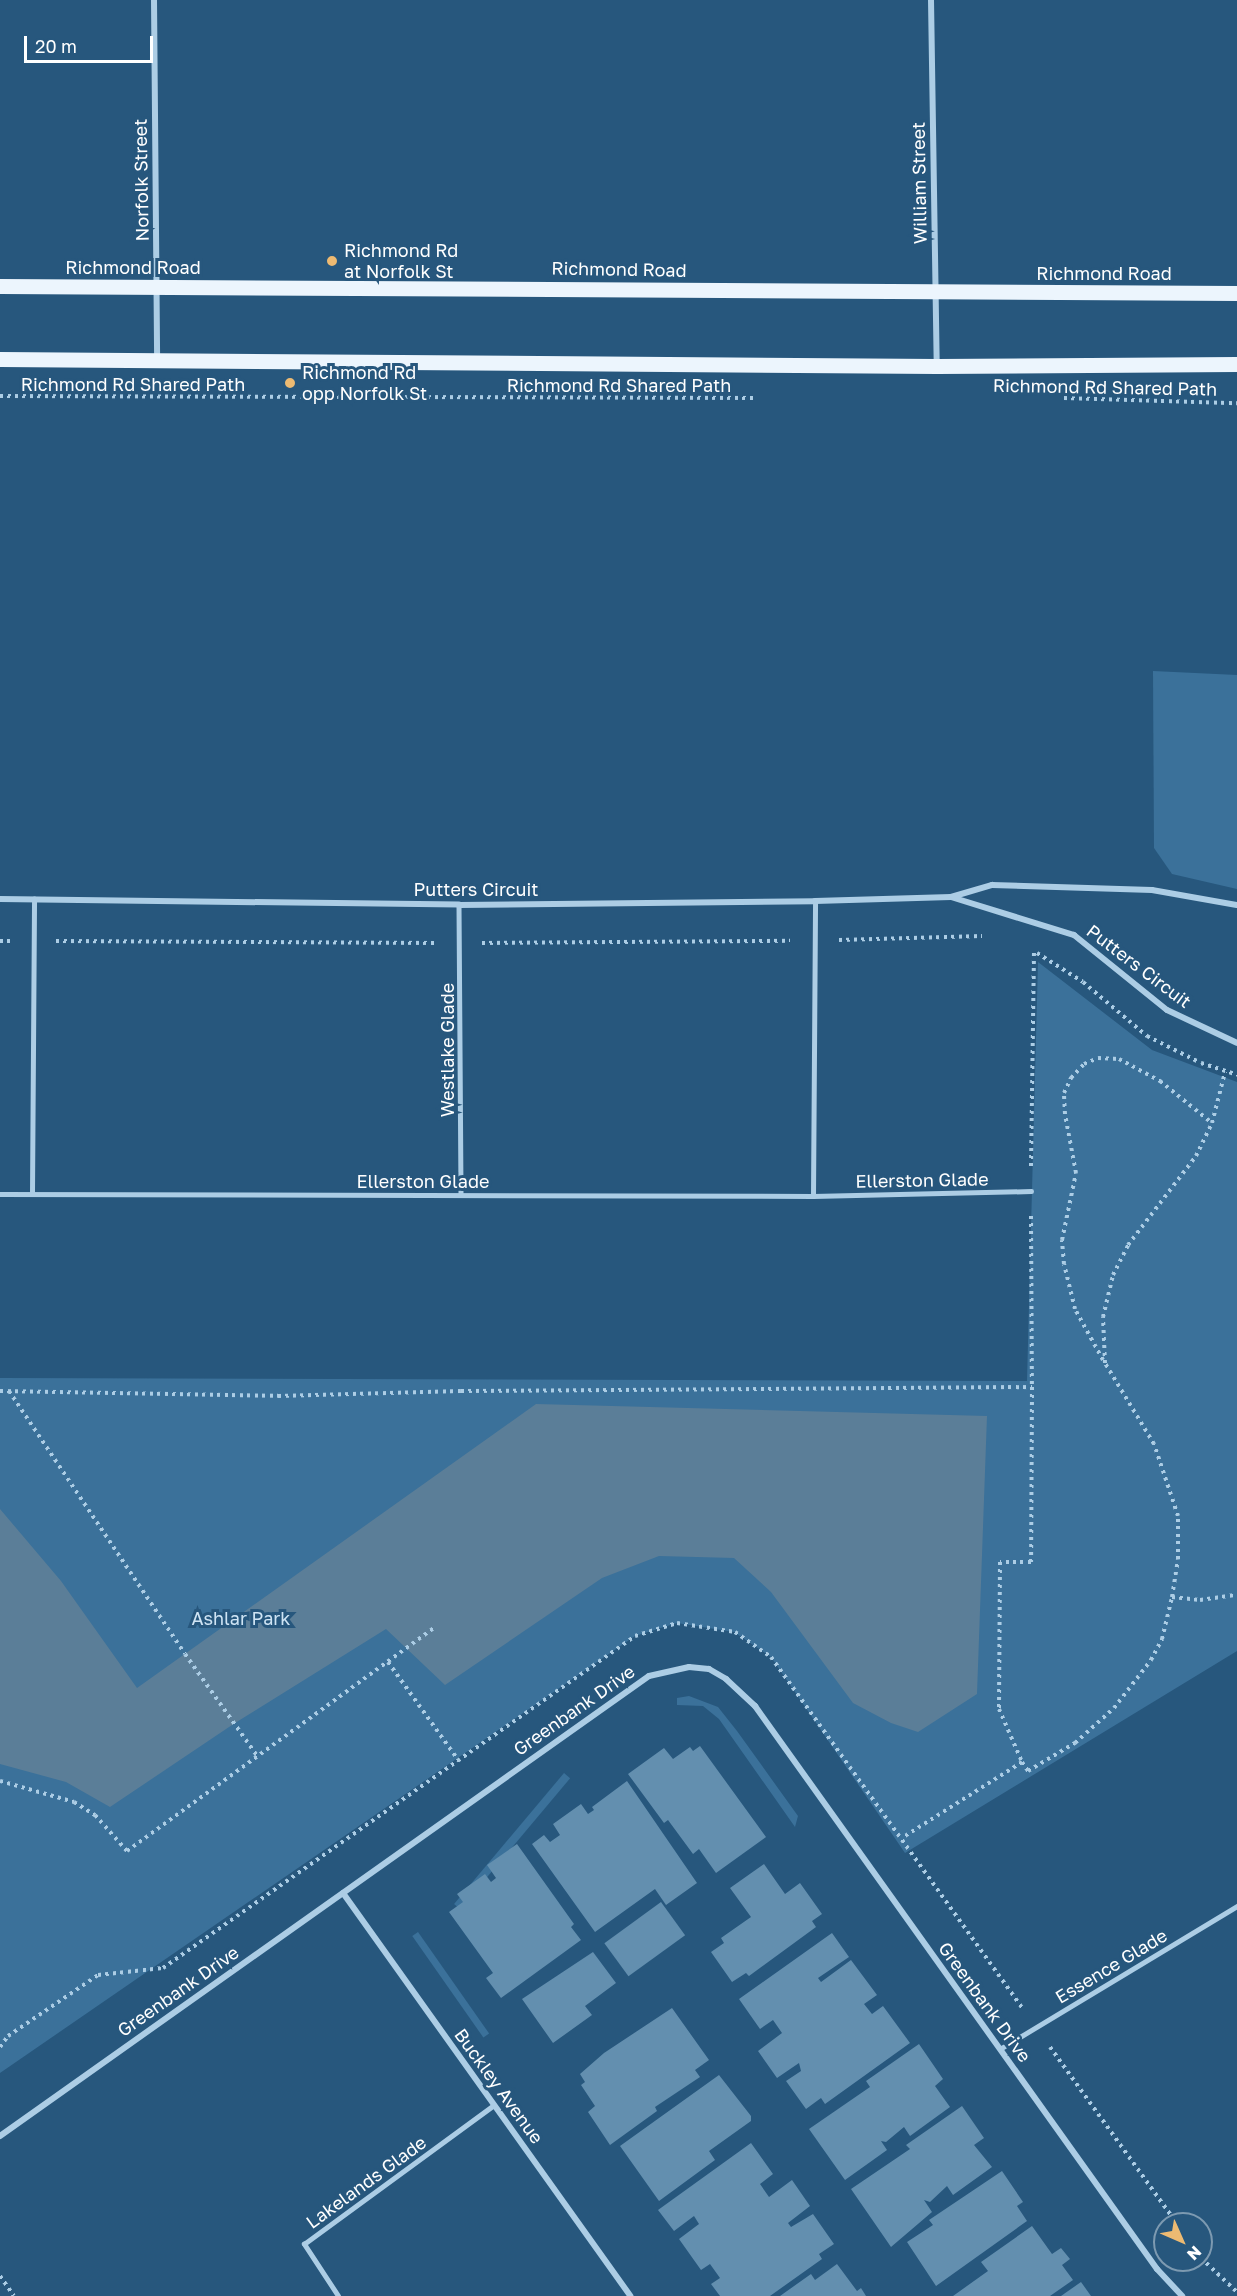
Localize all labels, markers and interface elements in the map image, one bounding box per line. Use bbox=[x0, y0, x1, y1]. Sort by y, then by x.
scale bar bbox=[27, 24, 156, 62]
text: 20 m bbox=[35, 35, 77, 57]
street label: Norfolk Street bbox=[129, 118, 153, 242]
street label: William Street bbox=[907, 122, 931, 244]
place label: Richmond Rd at Norfolk St bbox=[344, 240, 458, 282]
marker: Richmond Rd at Norfolk St bbox=[325, 254, 339, 268]
street label: Richmond Road bbox=[65, 256, 201, 278]
street label: Richmond Road bbox=[551, 257, 687, 281]
street label: Richmond Road bbox=[1036, 262, 1172, 284]
place label: Richmond Rd opp Norfolk St bbox=[302, 362, 427, 404]
street label: Richmond Rd Shared Path bbox=[21, 373, 245, 395]
street label: Richmond Rd Shared Path bbox=[507, 374, 731, 396]
street label: Richmond Rd Shared Path bbox=[993, 374, 1217, 400]
marker: Richmond Rd opp Norfolk St bbox=[283, 376, 297, 390]
street label: Putters Circuit bbox=[413, 878, 539, 900]
street label: Putters Circuit bbox=[1083, 920, 1195, 1012]
street label: Westlake Glade bbox=[436, 983, 458, 1117]
street label: Ellerston Glade bbox=[855, 1168, 989, 1192]
street label: Ellerston Glade bbox=[356, 1170, 490, 1192]
park label: Ashlar Park bbox=[192, 1607, 290, 1629]
street label: Greenbank Drive bbox=[509, 1660, 639, 1760]
street label: Essence Glade bbox=[1051, 1924, 1171, 2008]
street label: Greenbank Drive bbox=[934, 1938, 1036, 2066]
street label: Greenbank Drive bbox=[113, 1941, 243, 2041]
street label: Buckley Avenue bbox=[450, 2024, 548, 2148]
street label: Lakelands Glade bbox=[302, 2131, 430, 2233]
north arrow bbox=[1153, 2212, 1213, 2272]
text: N bbox=[1183, 2242, 1206, 2265]

